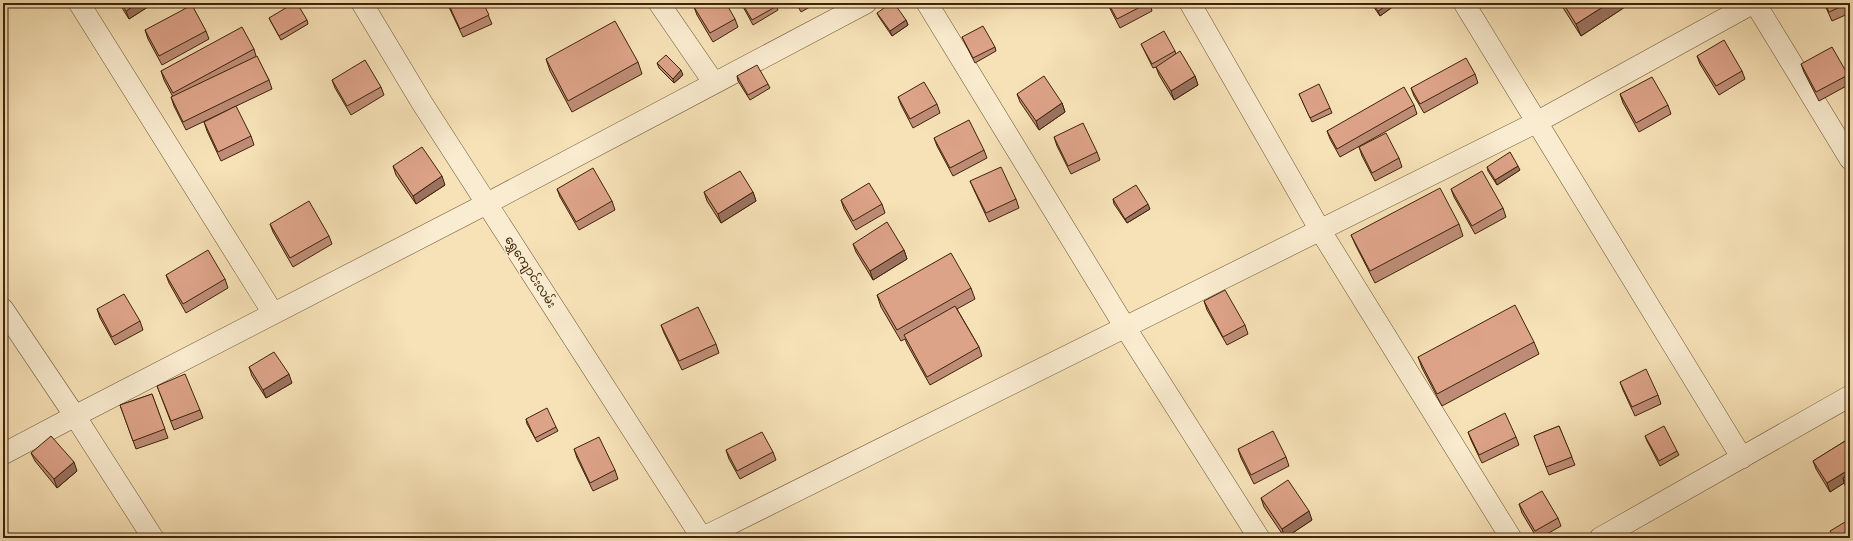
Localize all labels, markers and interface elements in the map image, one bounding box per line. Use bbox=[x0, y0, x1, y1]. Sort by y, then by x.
street label: ရွှေကျောင်းလမ်း bbox=[499, 232, 561, 312]

